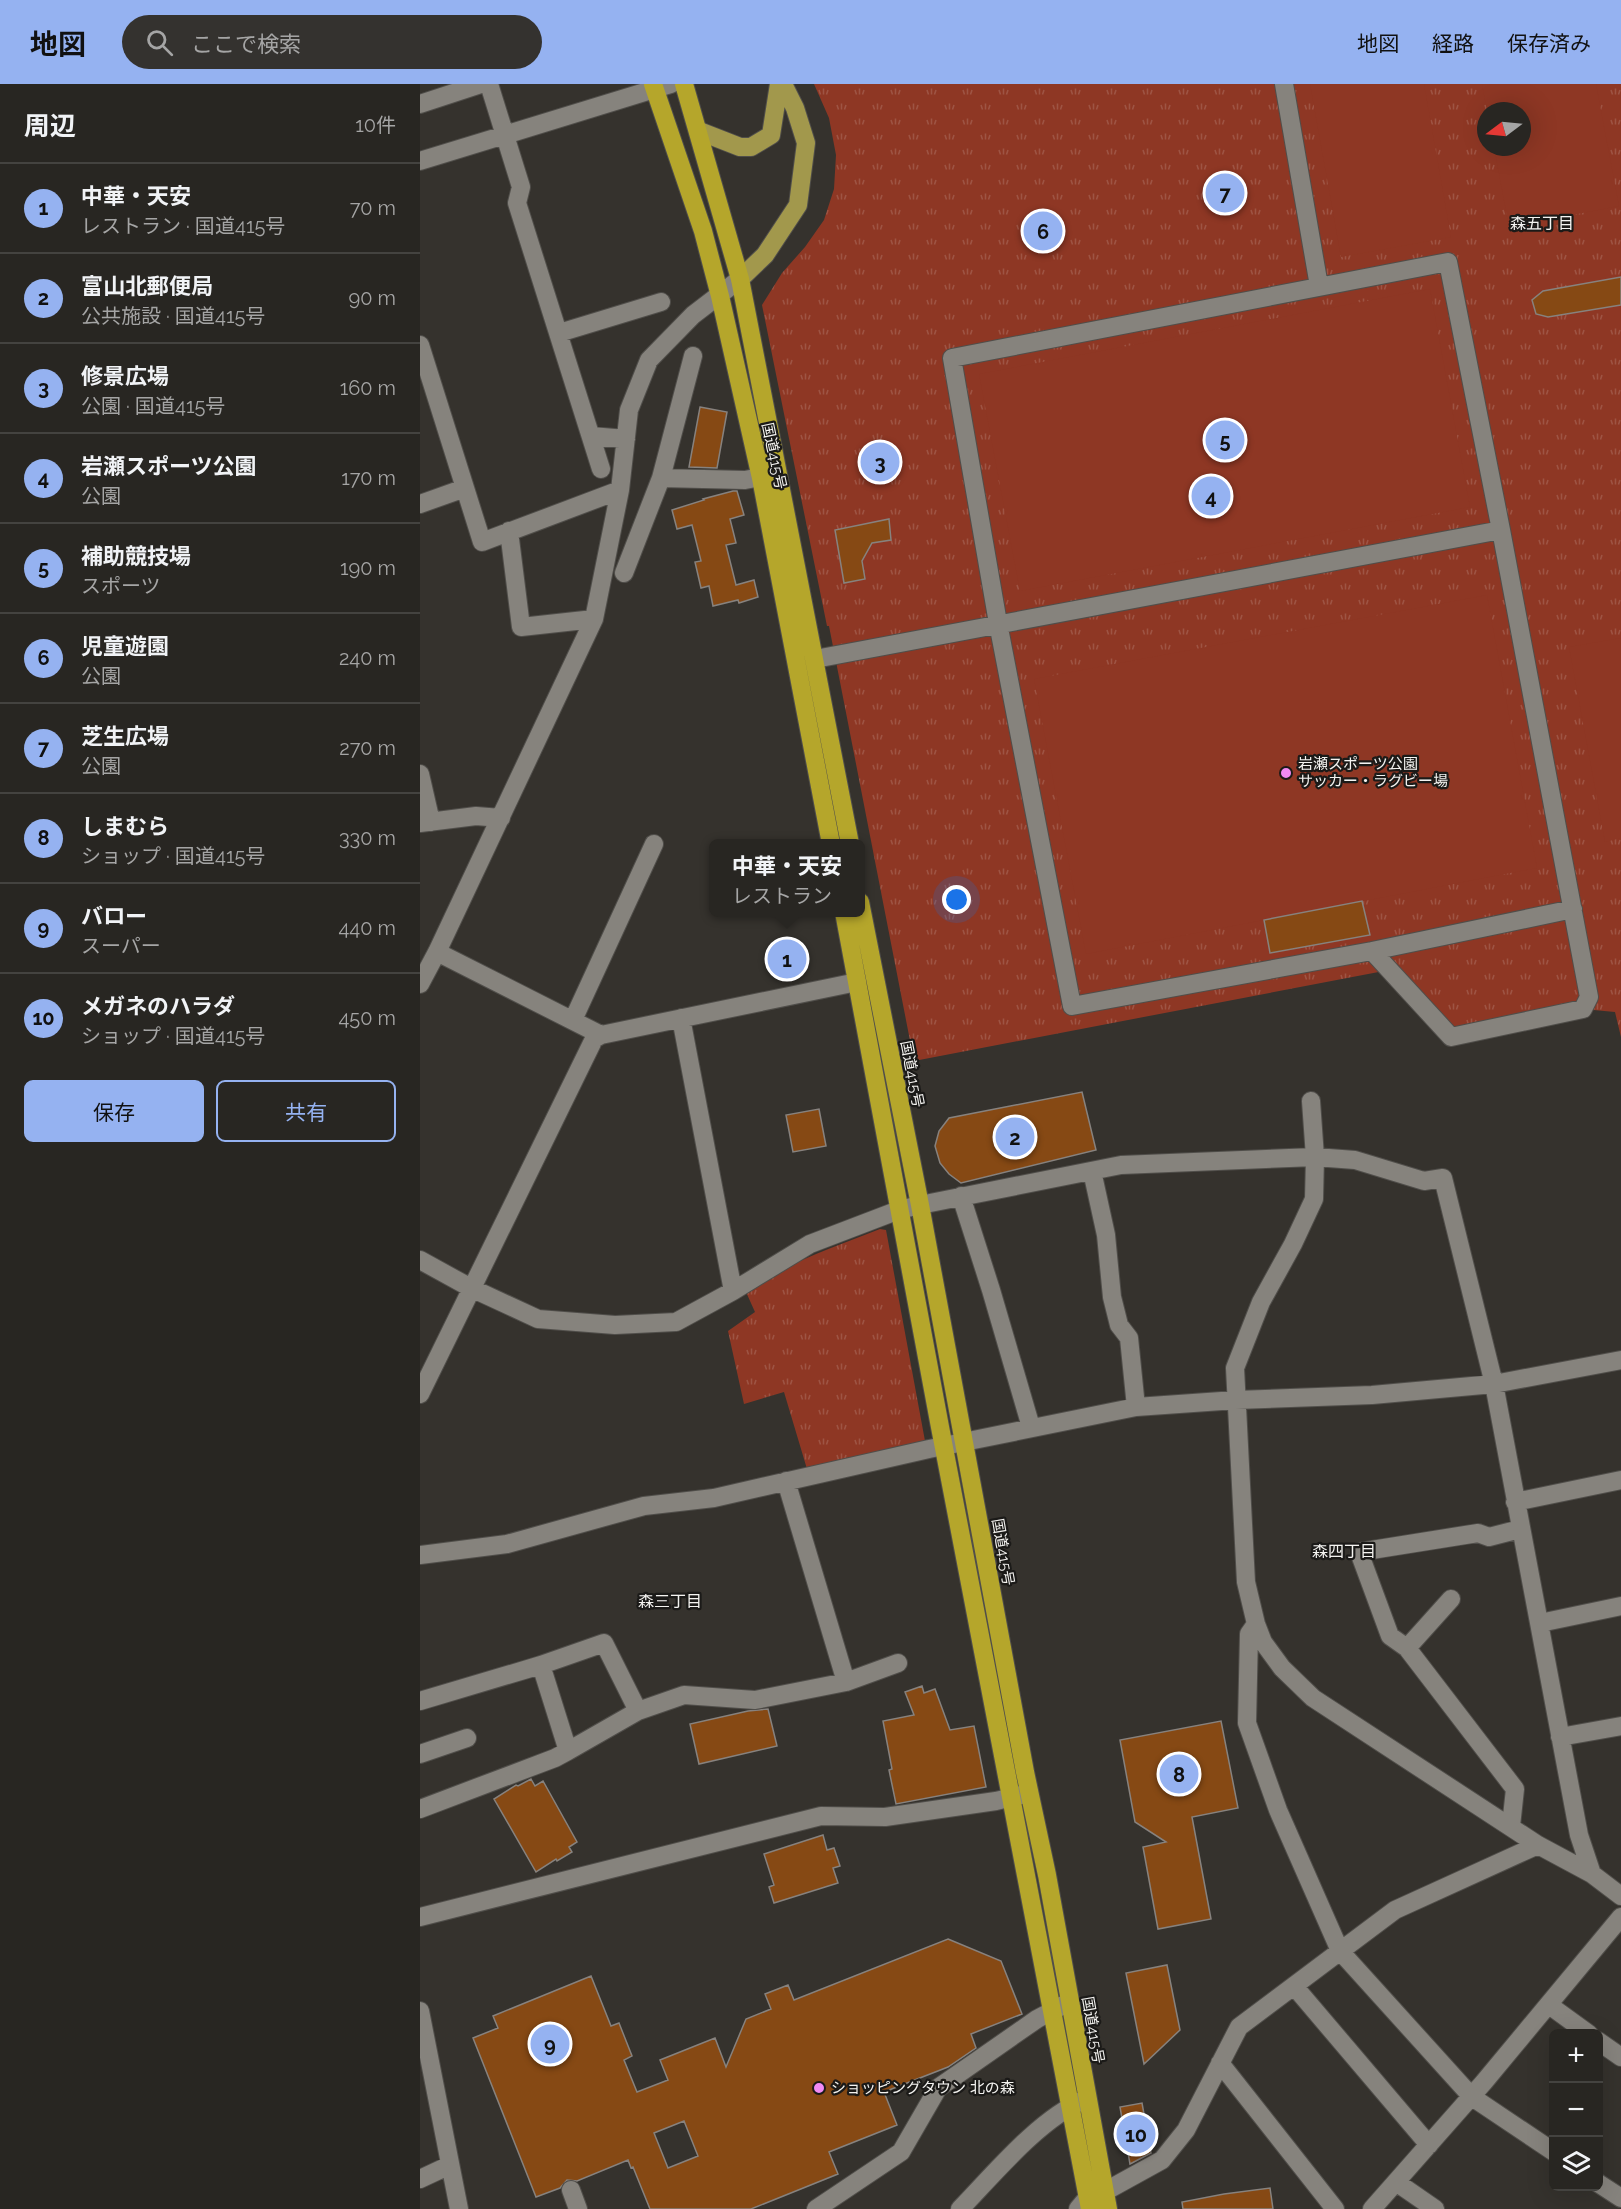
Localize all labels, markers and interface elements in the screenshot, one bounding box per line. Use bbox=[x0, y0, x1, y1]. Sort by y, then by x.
search box bbox=[122, 15, 542, 69]
icon: search bbox=[143, 26, 176, 59]
text: 地図 bbox=[30, 28, 86, 61]
text: ここで検索 bbox=[191, 31, 301, 57]
text: 地図 bbox=[1357, 31, 1399, 56]
text: 経路 bbox=[1432, 31, 1474, 56]
text: 保存済み bbox=[1507, 31, 1591, 56]
north arrow bbox=[1477, 102, 1531, 156]
text: 周辺 bbox=[24, 111, 76, 141]
text: 10件 bbox=[355, 113, 396, 137]
pin: 7 bbox=[1206, 170, 1244, 216]
text: 中華・天安 bbox=[81, 183, 191, 209]
text: 1 bbox=[39, 196, 48, 220]
text: 70 m bbox=[350, 196, 396, 220]
pin: 6 bbox=[1024, 208, 1062, 254]
text: レストラン · 国道415号 bbox=[81, 214, 285, 238]
district label: 森五丁目 bbox=[1510, 214, 1574, 233]
text: 富山北郵便局 bbox=[81, 273, 213, 299]
text: 2 bbox=[38, 286, 49, 310]
text: 90 m bbox=[349, 286, 396, 310]
text: 公共施設 · 国道415号 bbox=[81, 304, 265, 328]
text: 修景広場 bbox=[81, 363, 169, 389]
text: 3 bbox=[38, 376, 49, 400]
text: 160 m bbox=[340, 376, 396, 400]
text: 公園 · 国道415号 bbox=[81, 394, 225, 418]
pin: 5 bbox=[1206, 418, 1244, 462]
street label: 国道415号 bbox=[758, 421, 790, 491]
pin: 3 bbox=[860, 440, 900, 484]
text: 岩瀬スポーツ公園 bbox=[81, 453, 257, 479]
text: 4 bbox=[38, 466, 49, 490]
text: 170 m bbox=[341, 466, 396, 490]
pin: 4 bbox=[1192, 474, 1230, 518]
text: 公園 bbox=[81, 484, 121, 508]
text: 補助競技場 bbox=[81, 543, 191, 569]
text: 5 bbox=[38, 556, 49, 580]
text: 190 m bbox=[340, 556, 396, 580]
text: スポーツ bbox=[81, 574, 161, 598]
text: 児童遊園 bbox=[81, 633, 169, 659]
text: 6 bbox=[37, 646, 50, 670]
text: 240 m bbox=[339, 646, 396, 670]
text: 公園 bbox=[81, 664, 121, 688]
text: 芝生広場 bbox=[81, 723, 169, 749]
text: 7 bbox=[38, 736, 49, 760]
text: 270 m bbox=[339, 736, 396, 760]
text: 公園 bbox=[81, 754, 121, 778]
place label: 岩瀬スポーツ公園 サッカー・ラグビー場 bbox=[1298, 755, 1448, 790]
marker: 岩瀬スポーツ公園 サッカー・ラグビー場 bbox=[1279, 766, 1293, 780]
text: しまむら bbox=[81, 813, 169, 839]
text: 8 bbox=[37, 826, 50, 850]
text: 330 m bbox=[339, 826, 396, 850]
popup bbox=[709, 839, 865, 917]
text: ショップ · 国道415号 bbox=[81, 844, 265, 868]
text: 中華・天安 bbox=[732, 853, 842, 879]
text: レストラン bbox=[732, 884, 832, 908]
your location bbox=[942, 885, 971, 914]
text: バロー bbox=[81, 903, 147, 929]
text: 9 bbox=[38, 916, 49, 940]
text: 440 m bbox=[338, 916, 396, 940]
text: スーパー bbox=[81, 934, 161, 958]
pin: 1 bbox=[768, 936, 806, 982]
text: メガネのハラダ bbox=[81, 993, 235, 1019]
text: 10 bbox=[32, 1006, 55, 1030]
text: 450 m bbox=[338, 1006, 396, 1030]
text: ショップ · 国道415号 bbox=[81, 1024, 265, 1048]
street label: 国道415号 bbox=[897, 1039, 927, 1109]
button: 保存 bbox=[24, 1080, 204, 1142]
button: 共有 bbox=[216, 1080, 396, 1142]
pin: 2 bbox=[996, 1114, 1034, 1160]
street label: 国道415号 bbox=[988, 1517, 1018, 1587]
district label: 森四丁目 bbox=[1312, 1542, 1376, 1561]
district label: 森三丁目 bbox=[638, 1592, 702, 1611]
pin: 8 bbox=[1160, 1752, 1198, 1796]
street label: 国道415号 bbox=[1078, 1995, 1108, 2065]
pin: 9 bbox=[530, 2022, 570, 2066]
map controls bbox=[1549, 2029, 1603, 2191]
button: + bbox=[1549, 2029, 1603, 2083]
place label: ショッピングタウン 北の森 bbox=[831, 2079, 1015, 2097]
marker: ショッピングタウン 北の森 bbox=[812, 2081, 826, 2095]
button: − bbox=[1549, 2083, 1603, 2137]
pin: 10 bbox=[1116, 2112, 1156, 2156]
button: layers bbox=[1549, 2137, 1603, 2191]

